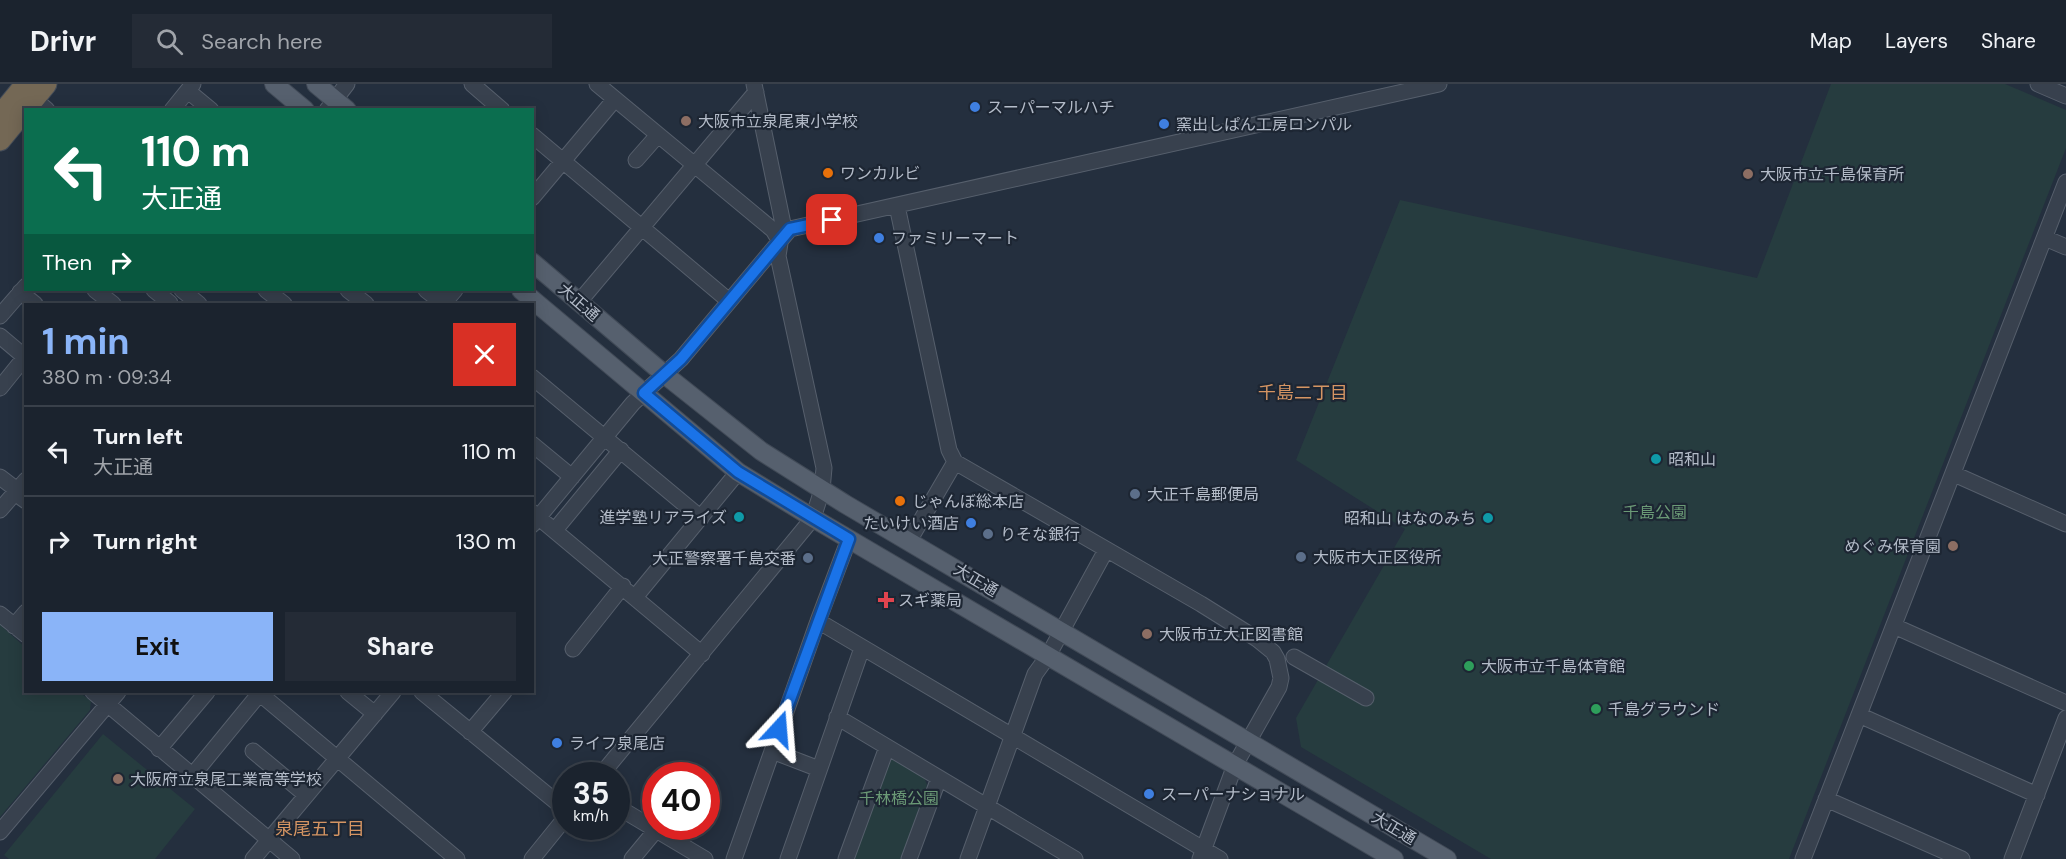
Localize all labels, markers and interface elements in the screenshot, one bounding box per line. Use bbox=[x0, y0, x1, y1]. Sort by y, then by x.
search box bbox=[132, 14, 552, 68]
text: Drivr bbox=[30, 23, 96, 60]
icon: search bbox=[153, 25, 186, 58]
text: Search here bbox=[201, 27, 323, 56]
text: Map bbox=[1810, 27, 1852, 55]
text: Layers bbox=[1885, 27, 1948, 55]
text: Share bbox=[1981, 27, 2036, 55]
place label: スーパーマルハチ bbox=[987, 97, 1115, 118]
marker: スーパーマルハチ bbox=[968, 100, 982, 114]
place label: 大阪市立泉尾東小学校 bbox=[698, 111, 858, 132]
marker: 大阪市立泉尾東小学校 bbox=[679, 114, 693, 128]
place label: 窯出しぱん工房ロンパル bbox=[1176, 114, 1352, 135]
marker: 窯出しぱん工房ロンパル bbox=[1157, 117, 1171, 131]
text: 110 m bbox=[141, 124, 251, 179]
icon: left bbox=[42, 132, 120, 210]
place label: ワンカルビ bbox=[840, 163, 920, 184]
place label: 大阪市立千島保育所 bbox=[1760, 164, 1904, 185]
marker: ワンカルビ bbox=[821, 166, 835, 180]
marker: 大阪市立千島保育所 bbox=[1741, 167, 1755, 181]
text: 大正通 bbox=[141, 181, 222, 216]
pin bbox=[806, 194, 857, 245]
icon: arrive bbox=[815, 203, 848, 236]
place label: ファミリーマート bbox=[891, 228, 1019, 249]
marker: ファミリーマート bbox=[872, 231, 886, 245]
icon: right bbox=[104, 246, 137, 279]
text: Then bbox=[42, 248, 92, 277]
street label: 大正通 bbox=[554, 278, 604, 326]
text: 1 min bbox=[42, 318, 130, 365]
button: close bbox=[453, 323, 516, 386]
text: 380 m · 09:34 bbox=[42, 364, 172, 390]
district label: 千島二丁目 bbox=[1258, 381, 1348, 405]
text: Turn left bbox=[93, 422, 183, 451]
icon: left bbox=[42, 435, 75, 468]
text: 110 m bbox=[462, 437, 516, 466]
place label: 昭和山 bbox=[1668, 449, 1716, 470]
marker: 昭和山 bbox=[1649, 452, 1663, 466]
text: 大正通 bbox=[93, 454, 153, 480]
place label: 大正千島郵便局 bbox=[1147, 484, 1259, 505]
marker: 大正千島郵便局 bbox=[1128, 487, 1142, 501]
place label: じゃんぼ総本店 bbox=[912, 491, 1024, 512]
marker: じゃんぼ総本店 bbox=[893, 494, 907, 508]
park label: 千島公園 bbox=[1623, 502, 1687, 523]
place label: 進学塾リアライズ bbox=[599, 507, 727, 528]
place label: 昭和山 はなのみち bbox=[1344, 508, 1476, 529]
marker: 進学塾リアライズ bbox=[732, 510, 746, 524]
marker: 昭和山 はなのみち bbox=[1481, 511, 1495, 525]
place label: たいけい酒店 bbox=[863, 513, 959, 534]
marker: たいけい酒店 bbox=[964, 516, 978, 530]
place label: りそな銀行 bbox=[1000, 524, 1080, 545]
icon: right bbox=[42, 525, 75, 558]
text: Turn right bbox=[93, 527, 198, 556]
text: 130 m bbox=[456, 527, 516, 556]
marker: りそな銀行 bbox=[981, 527, 995, 541]
place label: めぐみ保育園 bbox=[1845, 536, 1941, 557]
marker: めぐみ保育園 bbox=[1946, 539, 1960, 553]
place label: 大阪市大正区役所 bbox=[1313, 547, 1441, 568]
place label: 大正警察署千島交番 bbox=[652, 548, 796, 569]
marker: 大阪市大正区役所 bbox=[1294, 550, 1308, 564]
marker: 大正警察署千島交番 bbox=[801, 551, 815, 565]
street label: 大正通 bbox=[950, 559, 1002, 601]
place label: スギ薬局 bbox=[898, 590, 962, 611]
marker: スギ薬局 bbox=[879, 593, 893, 607]
button: Exit bbox=[42, 612, 273, 681]
button: Share bbox=[285, 612, 516, 681]
place label: 大阪市立大正図書館 bbox=[1159, 624, 1303, 645]
marker: 大阪市立大正図書館 bbox=[1140, 627, 1154, 641]
place label: 大阪市立千島体育館 bbox=[1481, 656, 1625, 677]
marker: 大阪市立千島体育館 bbox=[1462, 659, 1476, 673]
position arrow bbox=[747, 697, 811, 761]
place label: 千島グラウンド bbox=[1608, 699, 1720, 720]
marker: 千島グラウンド bbox=[1589, 702, 1603, 716]
place label: ライフ泉尾店 bbox=[569, 733, 665, 754]
marker: ライフ泉尾店 bbox=[550, 736, 564, 750]
speed limit sign: 40 bbox=[642, 762, 720, 840]
place label: 大阪府立泉尾工業高等学校 bbox=[130, 769, 322, 790]
marker: 大阪府立泉尾工業高等学校 bbox=[111, 772, 125, 786]
text: 35 bbox=[573, 774, 609, 813]
place label: スーパーナショナル bbox=[1161, 784, 1305, 805]
marker: スーパーナショナル bbox=[1142, 787, 1156, 801]
park label: 千林橋公園 bbox=[859, 788, 939, 809]
text: km/h bbox=[573, 806, 609, 826]
street label: 大正通 bbox=[1368, 807, 1420, 849]
district label: 泉尾五丁目 bbox=[275, 817, 365, 841]

